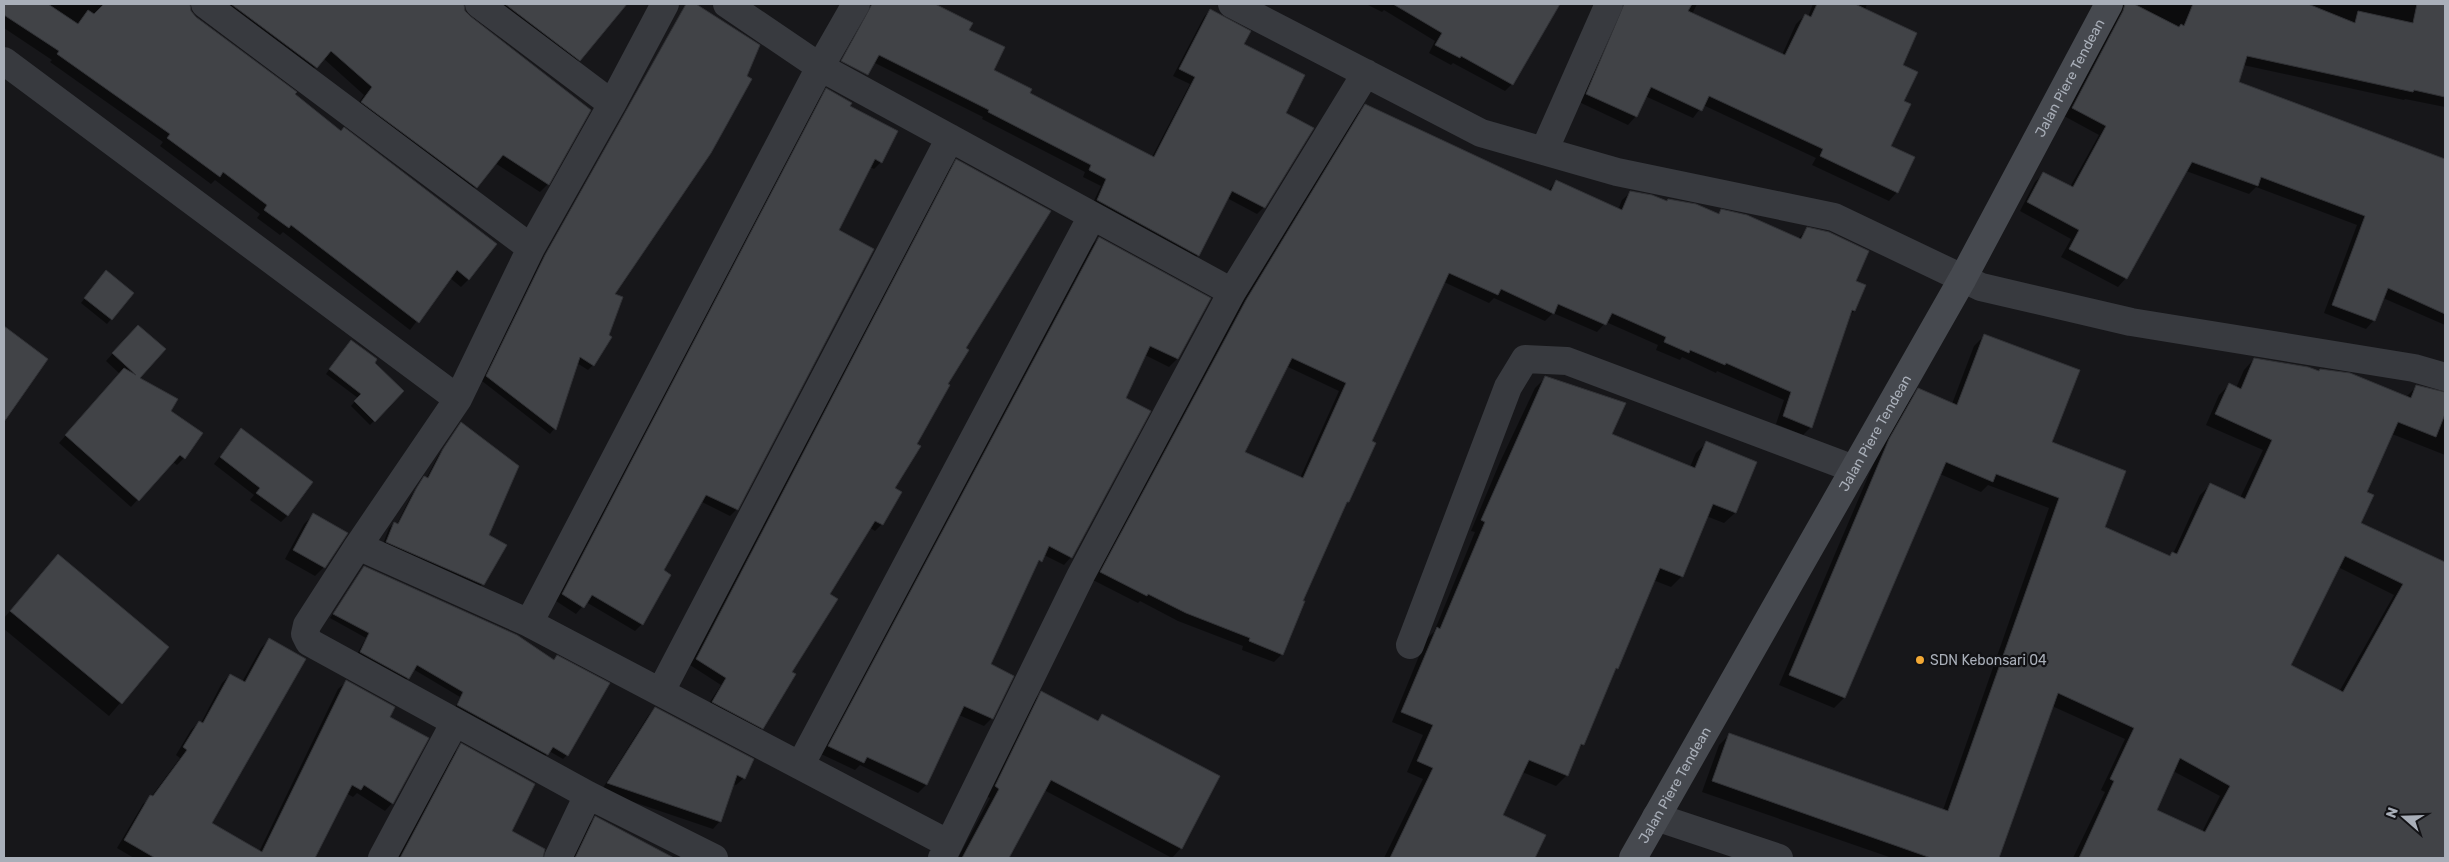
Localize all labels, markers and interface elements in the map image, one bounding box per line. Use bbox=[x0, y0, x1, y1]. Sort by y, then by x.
street label: Jalan Piere Tendean bbox=[2031, 16, 2108, 140]
street label: Jalan Piere Tendean bbox=[1835, 372, 1915, 494]
place label: SDN Kebonsari 04 bbox=[1930, 652, 2047, 669]
marker: SDN Kebonsari 04 bbox=[1914, 654, 1926, 666]
street label: Jalan Piere Tendean bbox=[1635, 724, 1714, 846]
north arrow bbox=[2379, 792, 2429, 842]
text: N bbox=[2383, 805, 2402, 820]

